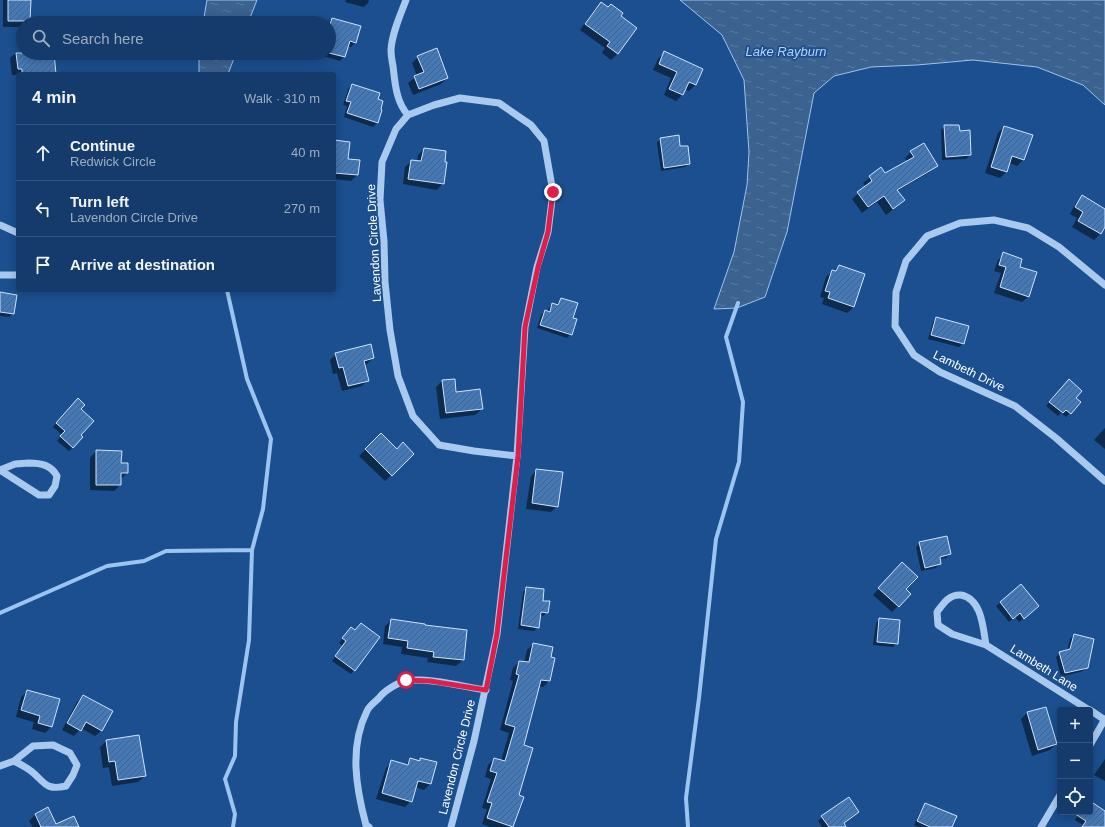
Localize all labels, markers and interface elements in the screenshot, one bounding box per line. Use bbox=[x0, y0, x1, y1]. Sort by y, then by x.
search box bbox=[16, 16, 336, 60]
icon: search bbox=[30, 27, 52, 49]
text: Search here bbox=[62, 30, 144, 47]
water label: Lake Rayburn bbox=[746, 44, 826, 59]
text: 4 min bbox=[32, 88, 76, 107]
text: Walk · 310 m bbox=[244, 91, 320, 106]
text: Continue bbox=[70, 137, 135, 154]
icon: ahead bbox=[32, 142, 54, 164]
text: 40 m bbox=[291, 145, 320, 160]
text: Redwick Circle bbox=[70, 154, 156, 169]
street label: Lavendon Circle Drive bbox=[364, 183, 384, 302]
route end bbox=[544, 183, 562, 201]
text: Turn left bbox=[70, 193, 129, 210]
icon: left bbox=[32, 198, 54, 220]
text: 270 m bbox=[284, 201, 320, 216]
text: Lavendon Circle Drive bbox=[70, 210, 198, 225]
icon: arrive bbox=[32, 254, 54, 276]
text: Arrive at destination bbox=[70, 256, 215, 273]
street label: Lambeth Drive bbox=[931, 348, 1007, 395]
street label: Lambeth Lane bbox=[1008, 642, 1081, 694]
route start bbox=[397, 671, 415, 689]
street label: Lavendon Circle Drive bbox=[436, 698, 478, 816]
map controls bbox=[1057, 707, 1093, 815]
button: + bbox=[1057, 707, 1093, 743]
button: − bbox=[1057, 743, 1093, 779]
button: locate bbox=[1057, 779, 1093, 815]

